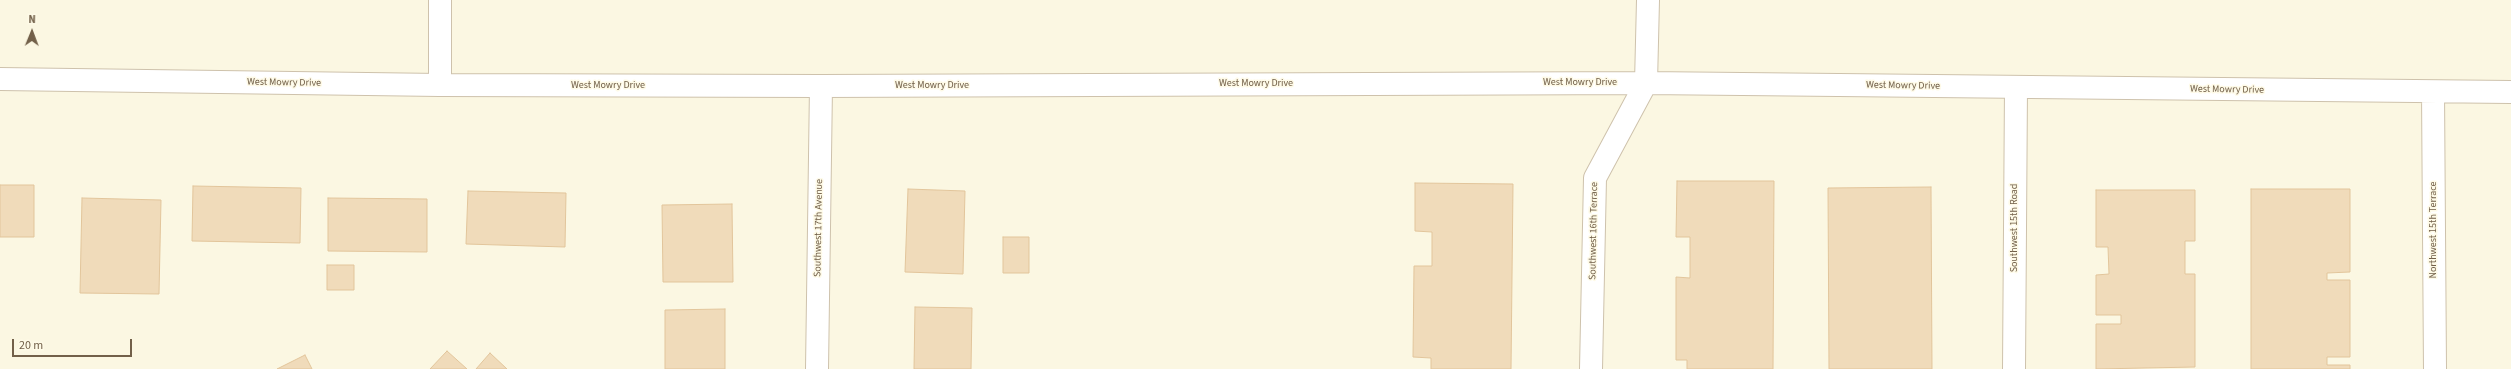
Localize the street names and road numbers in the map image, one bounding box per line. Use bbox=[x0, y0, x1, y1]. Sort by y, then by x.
street label: West Mowry Drive bbox=[247, 76, 321, 90]
street label: West Mowry Drive bbox=[1543, 77, 1617, 89]
street label: West Mowry Drive bbox=[1219, 78, 1293, 90]
street label: West Mowry Drive bbox=[1866, 79, 1940, 93]
street label: West Mowry Drive bbox=[571, 80, 645, 92]
street label: West Mowry Drive bbox=[895, 80, 969, 92]
street label: West Mowry Drive bbox=[2190, 83, 2264, 97]
street label: Southwest 17th Avenue bbox=[812, 179, 826, 277]
street label: Northwest 15th Terrace bbox=[2428, 181, 2440, 279]
street label: Southwest 16th Terrace bbox=[1587, 182, 1601, 280]
street label: Southwest 15th Road bbox=[2009, 184, 2021, 272]

